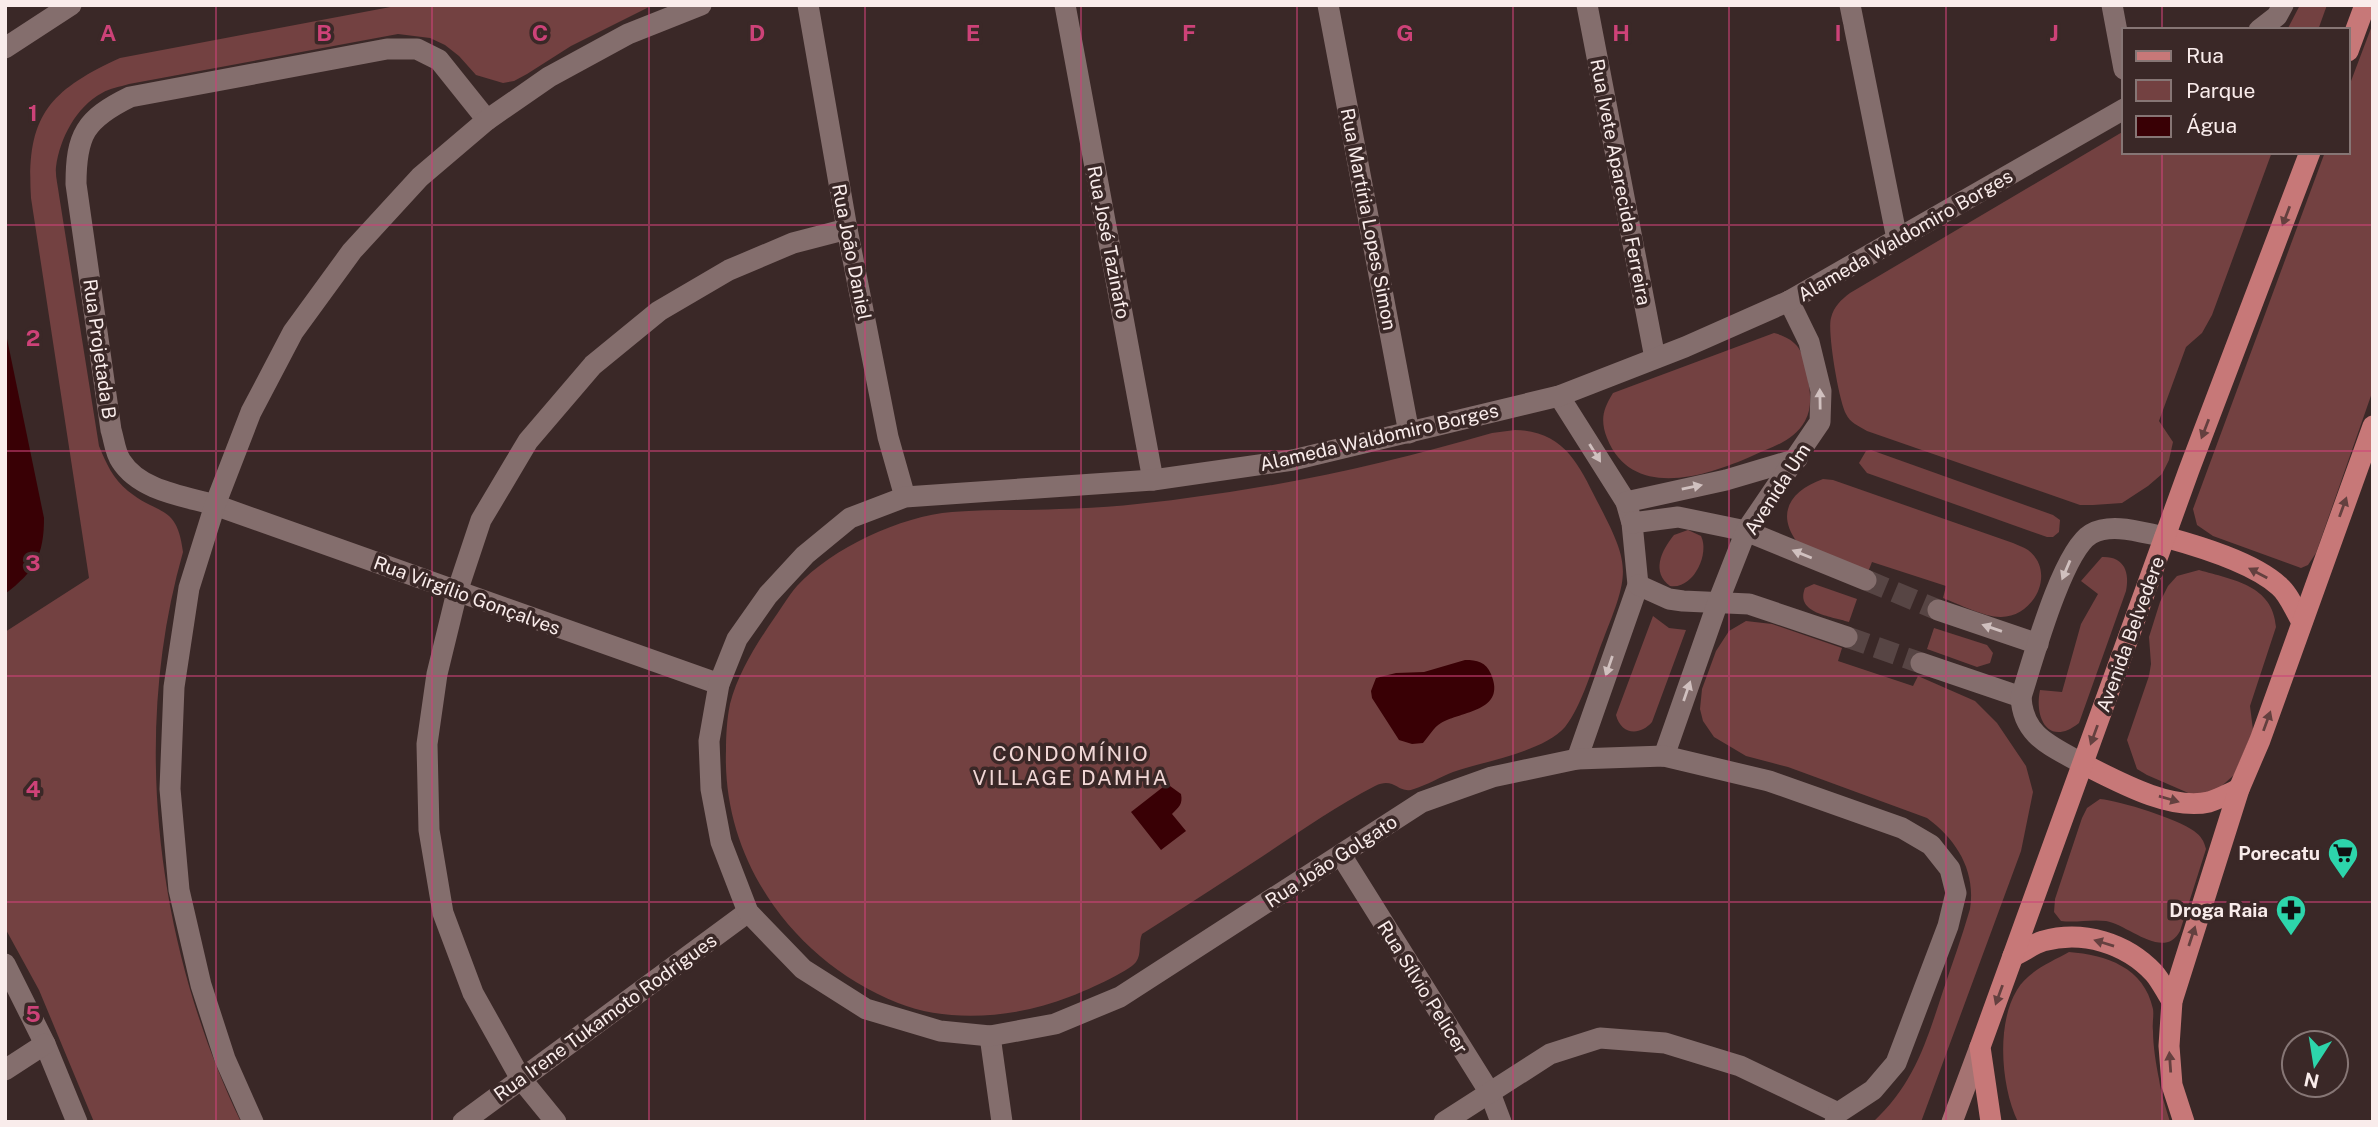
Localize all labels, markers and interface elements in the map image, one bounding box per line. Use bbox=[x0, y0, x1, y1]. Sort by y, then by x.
text: A bbox=[100, 19, 117, 46]
text: B bbox=[316, 19, 332, 46]
text: C bbox=[532, 19, 548, 46]
text: D bbox=[749, 19, 765, 46]
text: E bbox=[966, 19, 980, 46]
text: F bbox=[1182, 19, 1196, 46]
text: G bbox=[1396, 19, 1414, 46]
text: H bbox=[1612, 19, 1630, 46]
text: I bbox=[1834, 19, 1842, 46]
text: J bbox=[2049, 19, 2059, 46]
legend bbox=[2122, 28, 2350, 154]
text: Rua bbox=[2186, 43, 2224, 68]
street label: Rua Ivete Aparecida Ferreira bbox=[1586, 57, 1656, 307]
text: Parque bbox=[2186, 78, 2255, 103]
text: 1 bbox=[28, 99, 38, 126]
street label: Rua Martíria Lopes Simon bbox=[1337, 106, 1401, 332]
text: Água bbox=[2186, 113, 2237, 138]
street label: Rua José Tazinafo bbox=[1083, 164, 1135, 320]
street label: Alameda Waldomiro Borges bbox=[1794, 164, 2016, 306]
street label: Rua João Daniel bbox=[828, 182, 876, 322]
one-way arrow bbox=[2280, 206, 2291, 227]
street label: Rua Projetada B bbox=[79, 278, 121, 420]
text: 2 bbox=[26, 324, 40, 351]
one-way arrow bbox=[1815, 388, 1826, 410]
street label: Alameda Waldomiro Borges bbox=[1258, 399, 1500, 475]
one-way arrow bbox=[2199, 418, 2210, 439]
street label: Avenida Um bbox=[1739, 439, 1815, 539]
one-way arrow bbox=[1589, 444, 1602, 463]
one-way arrow bbox=[1681, 482, 1703, 493]
one-way arrow bbox=[2338, 497, 2349, 518]
one-way arrow bbox=[1792, 548, 1813, 559]
text: 3 bbox=[25, 549, 41, 576]
street label: Rua Virgílio Gonçalves bbox=[371, 551, 563, 639]
street label: Avenida Belvedere bbox=[2092, 553, 2168, 715]
one-way arrow bbox=[2061, 560, 2072, 581]
one-way arrow bbox=[2248, 567, 2268, 578]
one-way arrow bbox=[1981, 622, 2002, 633]
one-way arrow bbox=[1604, 656, 1615, 677]
one-way arrow bbox=[1682, 681, 1693, 702]
one-way arrow bbox=[2261, 711, 2272, 732]
one-way arrow bbox=[2088, 724, 2099, 745]
district label: CONDOMÍNIO VILLAGE DAMHA bbox=[973, 741, 1169, 790]
text: 4 bbox=[25, 775, 41, 802]
one-way arrow bbox=[2158, 794, 2180, 805]
street label: Rua João Golgato bbox=[1261, 810, 1401, 912]
supermarket icon: Porecatu bbox=[2326, 836, 2360, 880]
place label: Porecatu bbox=[2238, 842, 2320, 864]
pharmacy icon: Droga Raia bbox=[2274, 893, 2308, 937]
place label: Droga Raia bbox=[2169, 899, 2268, 921]
street label: Rua Sílvio Pelicer bbox=[1373, 916, 1473, 1058]
one-way arrow bbox=[2188, 926, 2198, 947]
street label: Rua Irene Tukamoto Rodrigues bbox=[489, 929, 721, 1105]
one-way arrow bbox=[2094, 937, 2115, 947]
one-way arrow bbox=[1993, 984, 2004, 1005]
text: 5 bbox=[25, 1000, 41, 1027]
north arrow bbox=[2280, 1029, 2350, 1099]
one-way arrow bbox=[2165, 1051, 2176, 1073]
text: N bbox=[2302, 1068, 2321, 1093]

